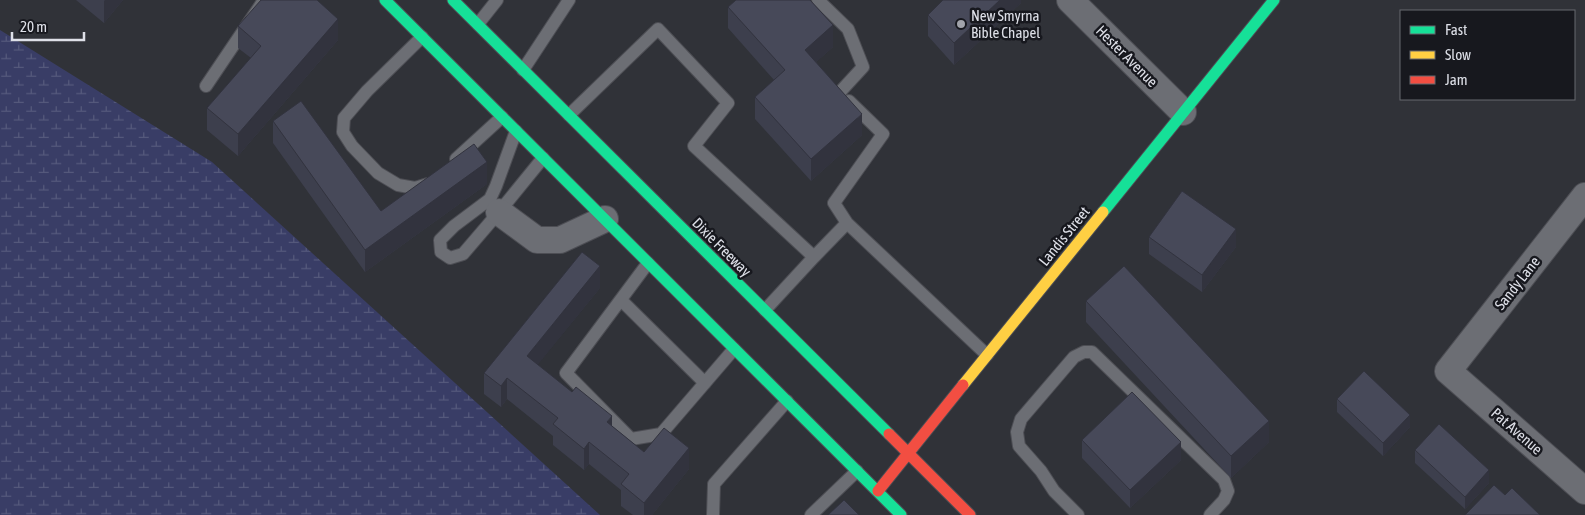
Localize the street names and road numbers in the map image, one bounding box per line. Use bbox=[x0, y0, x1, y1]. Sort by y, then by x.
street label: Hester Avenue bbox=[1093, 22, 1161, 90]
street label: Landis Street bbox=[1035, 203, 1093, 269]
street label: Dixie Freeway bbox=[689, 214, 755, 280]
street label: Sandy Lane bbox=[1491, 253, 1543, 313]
street label: Pat Avenue bbox=[1488, 404, 1546, 458]

